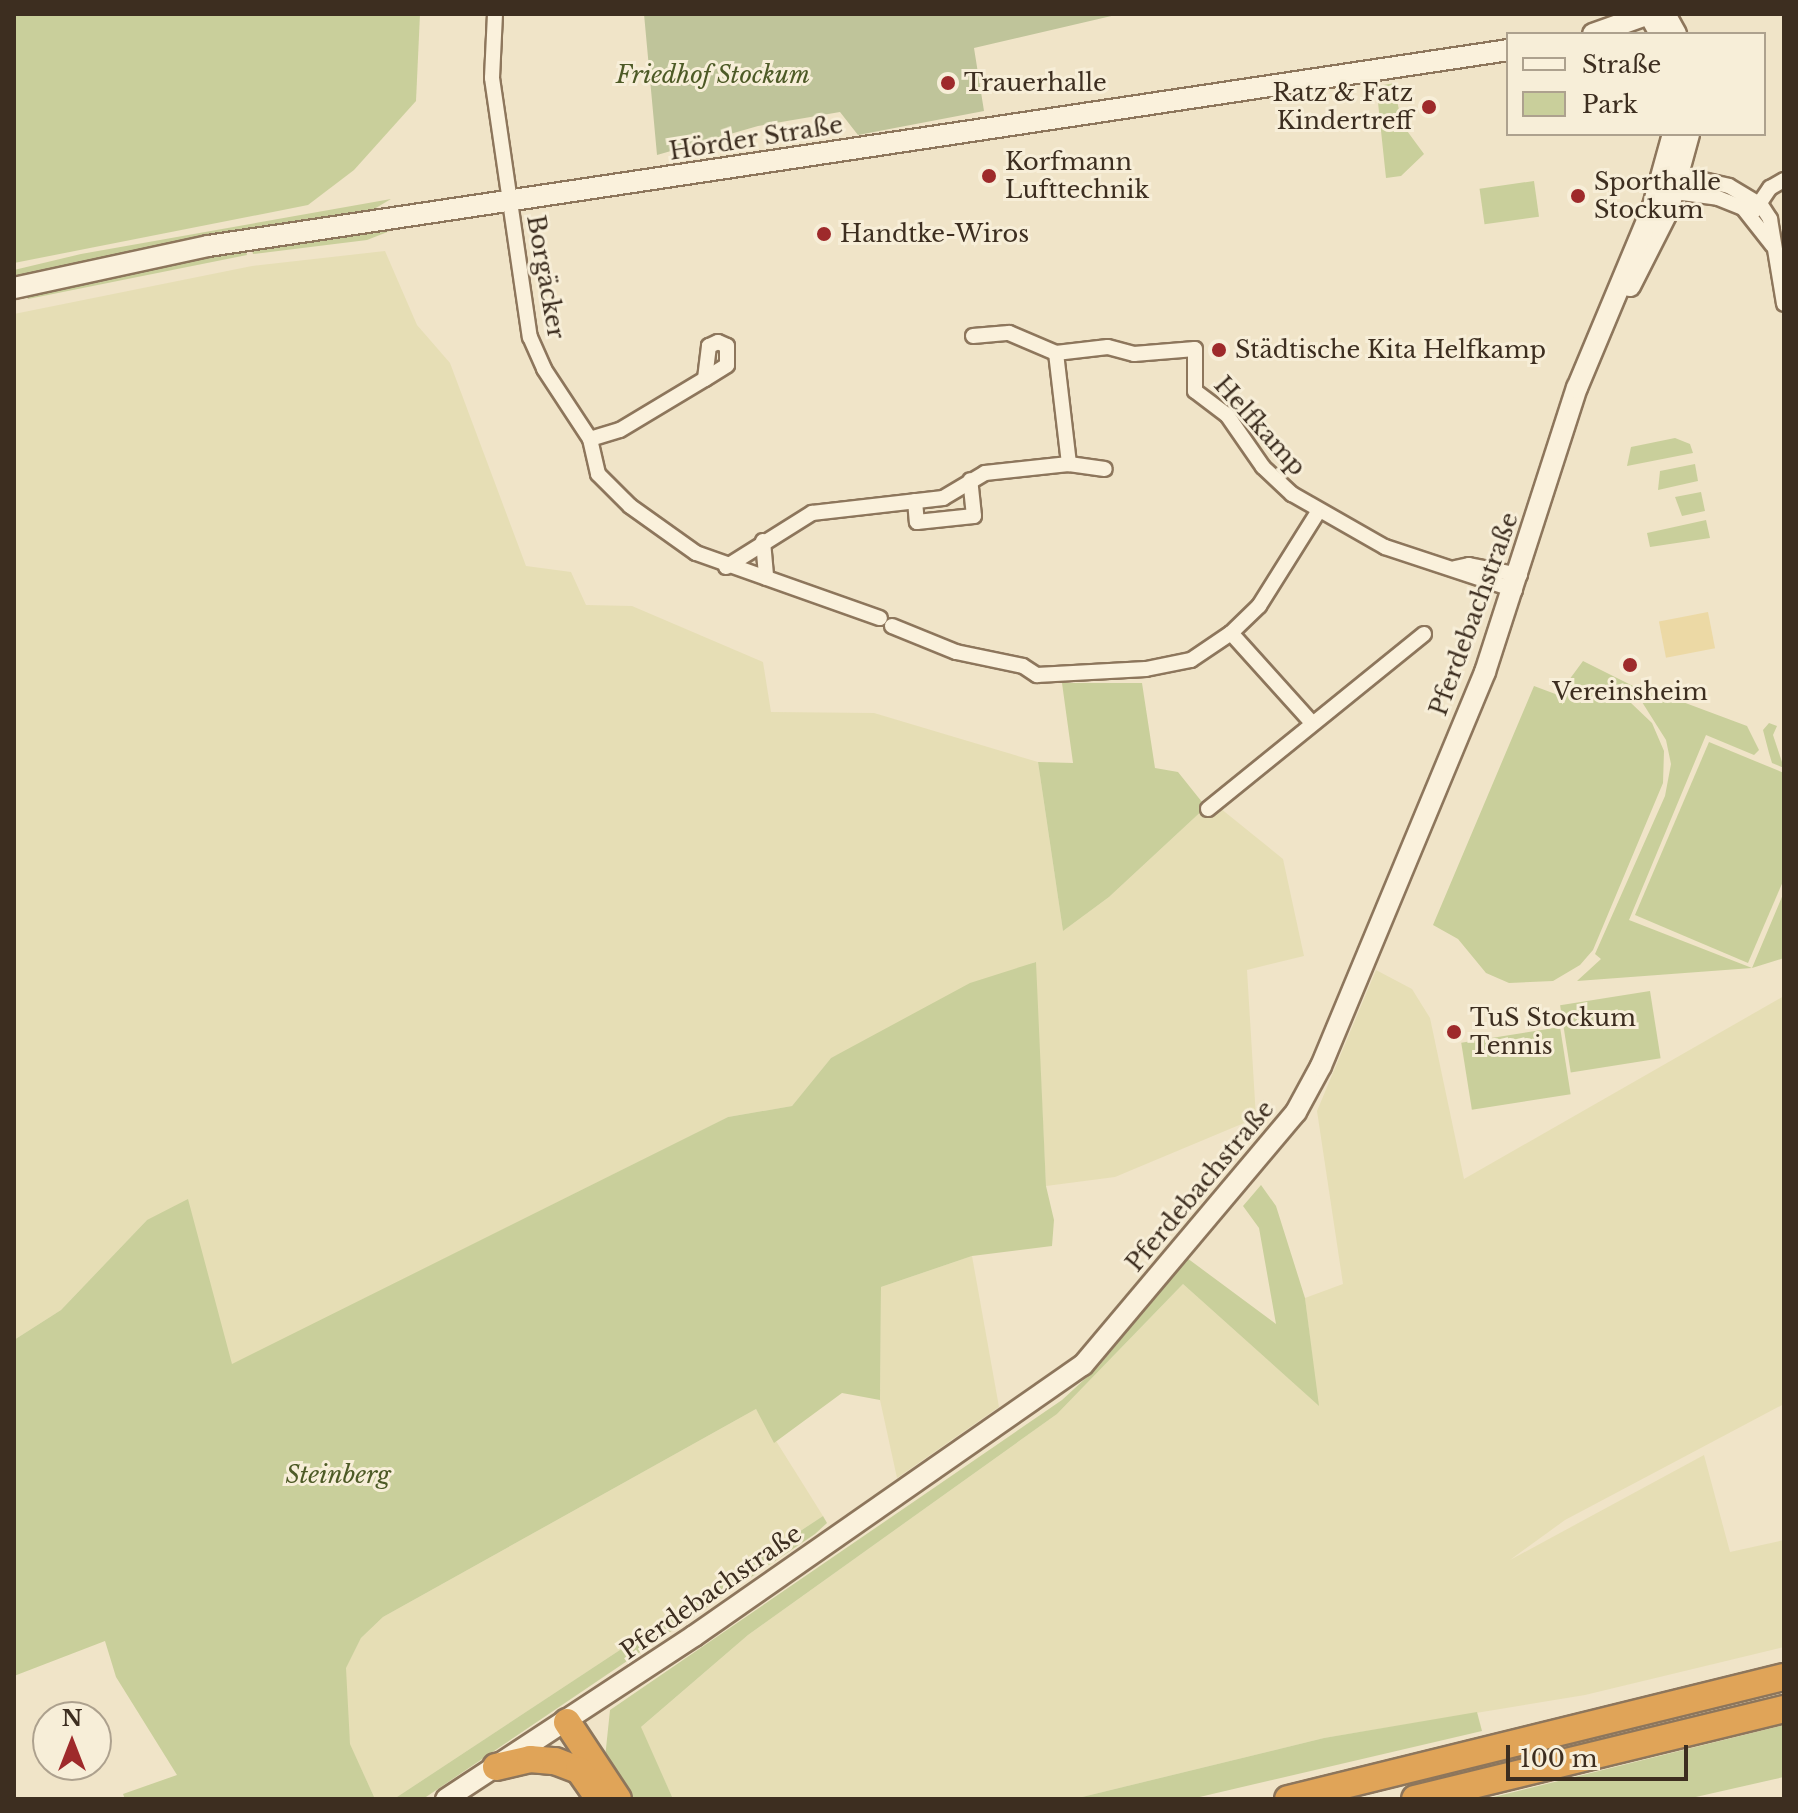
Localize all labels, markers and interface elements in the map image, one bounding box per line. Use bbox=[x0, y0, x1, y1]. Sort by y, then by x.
legend bbox=[1506, 32, 1766, 136]
text: Straße bbox=[1582, 50, 1661, 79]
park label: Friedhof Stockum bbox=[616, 61, 810, 89]
place label: Trauerhalle bbox=[964, 69, 1107, 97]
marker: Trauerhalle bbox=[939, 74, 957, 92]
place label: Ratz & Fatz Kindertreff bbox=[1273, 79, 1413, 135]
text: Park bbox=[1582, 90, 1638, 119]
marker: Ratz & Fatz Kindertreff bbox=[1420, 98, 1438, 116]
street label: Hörder Straße bbox=[667, 110, 845, 166]
place label: Korfmann Lufttechnik bbox=[1005, 148, 1149, 204]
marker: Korfmann Lufttechnik bbox=[980, 167, 998, 185]
place label: Sporthalle Stockum bbox=[1594, 168, 1721, 224]
marker: Sporthalle Stockum bbox=[1569, 187, 1587, 205]
street label: Borgäcker bbox=[521, 213, 571, 341]
place label: Handtke-Wiros bbox=[840, 220, 1029, 248]
marker: Handtke-Wiros bbox=[815, 225, 833, 243]
place label: Städtische Kita Helfkamp bbox=[1235, 336, 1546, 364]
marker: Städtische Kita Helfkamp bbox=[1210, 341, 1228, 359]
street label: Helfkamp bbox=[1208, 371, 1312, 481]
street label: Pferdebachstraße bbox=[1424, 508, 1524, 720]
marker: Vereinsheim bbox=[1621, 656, 1639, 674]
place label: Vereinsheim bbox=[1552, 678, 1708, 706]
place label: TuS Stockum Tennis bbox=[1470, 1004, 1636, 1060]
marker: TuS Stockum Tennis bbox=[1445, 1023, 1463, 1041]
street label: Pferdebachstraße bbox=[1120, 1095, 1280, 1277]
park label: Steinberg bbox=[286, 1461, 390, 1489]
street label: Pferdebachstraße bbox=[615, 1519, 807, 1665]
north arrow bbox=[32, 1701, 112, 1781]
text: N bbox=[62, 1705, 82, 1732]
scale bar bbox=[1510, 1729, 1692, 1779]
text: 100 m bbox=[1520, 1744, 1598, 1773]

